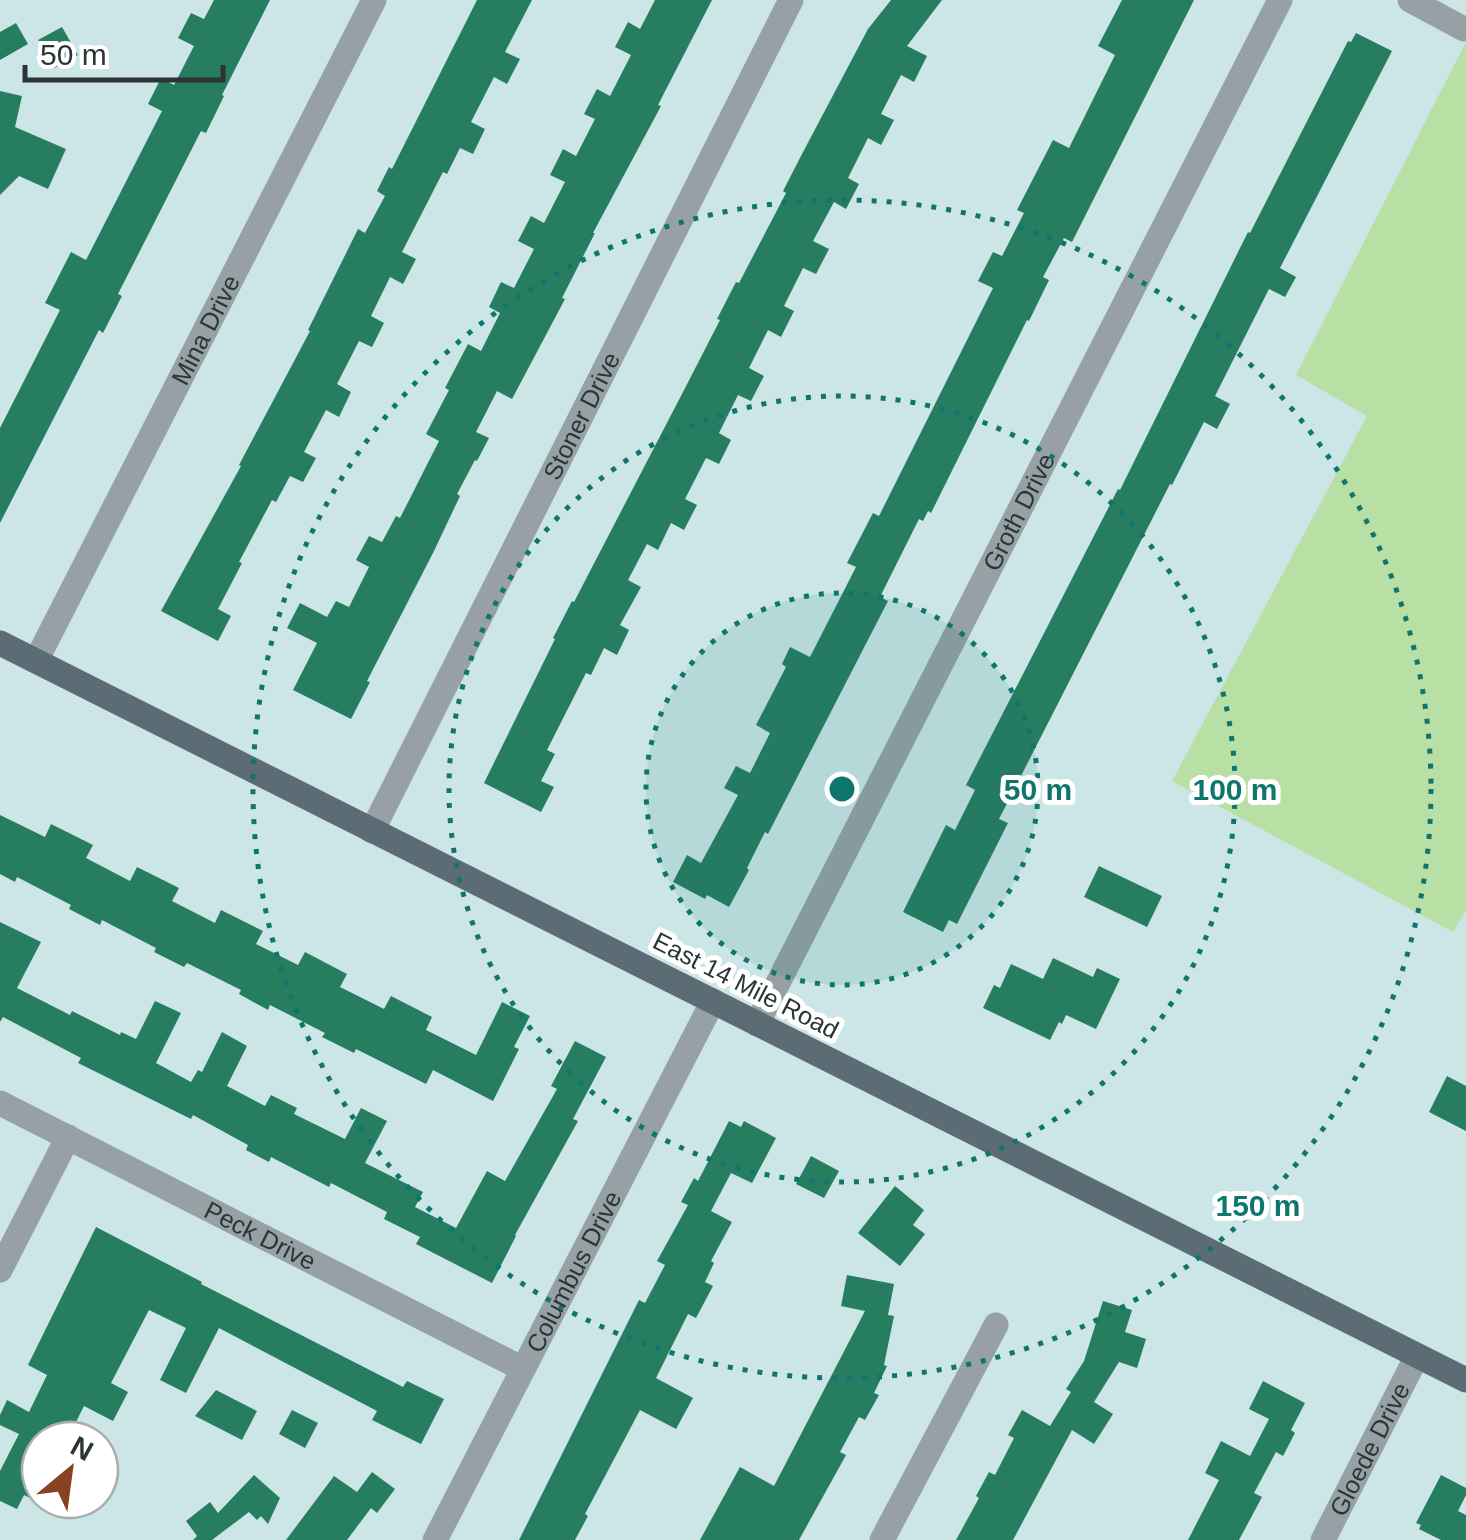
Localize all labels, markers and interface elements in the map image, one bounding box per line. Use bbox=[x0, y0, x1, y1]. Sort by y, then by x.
scale bar bbox=[25, 20, 222, 82]
text: 50 m bbox=[40, 38, 107, 71]
street label: Mina Drive bbox=[166, 270, 245, 389]
street label: Stoner Drive bbox=[538, 347, 625, 484]
street label: Groth Drive bbox=[977, 449, 1060, 575]
centre of rings bbox=[824, 771, 860, 807]
text: 50 m bbox=[1004, 773, 1072, 806]
text: 100 m bbox=[1192, 773, 1278, 806]
street label: East 14 Mile Road bbox=[649, 926, 843, 1044]
street label: Columbus Drive bbox=[520, 1186, 627, 1357]
text: 150 m bbox=[1215, 1189, 1301, 1222]
street label: Peck Drive bbox=[200, 1195, 321, 1275]
street label: Gloede Drive bbox=[1324, 1378, 1415, 1521]
north arrow bbox=[20, 1420, 120, 1520]
text: N bbox=[66, 1430, 98, 1467]

